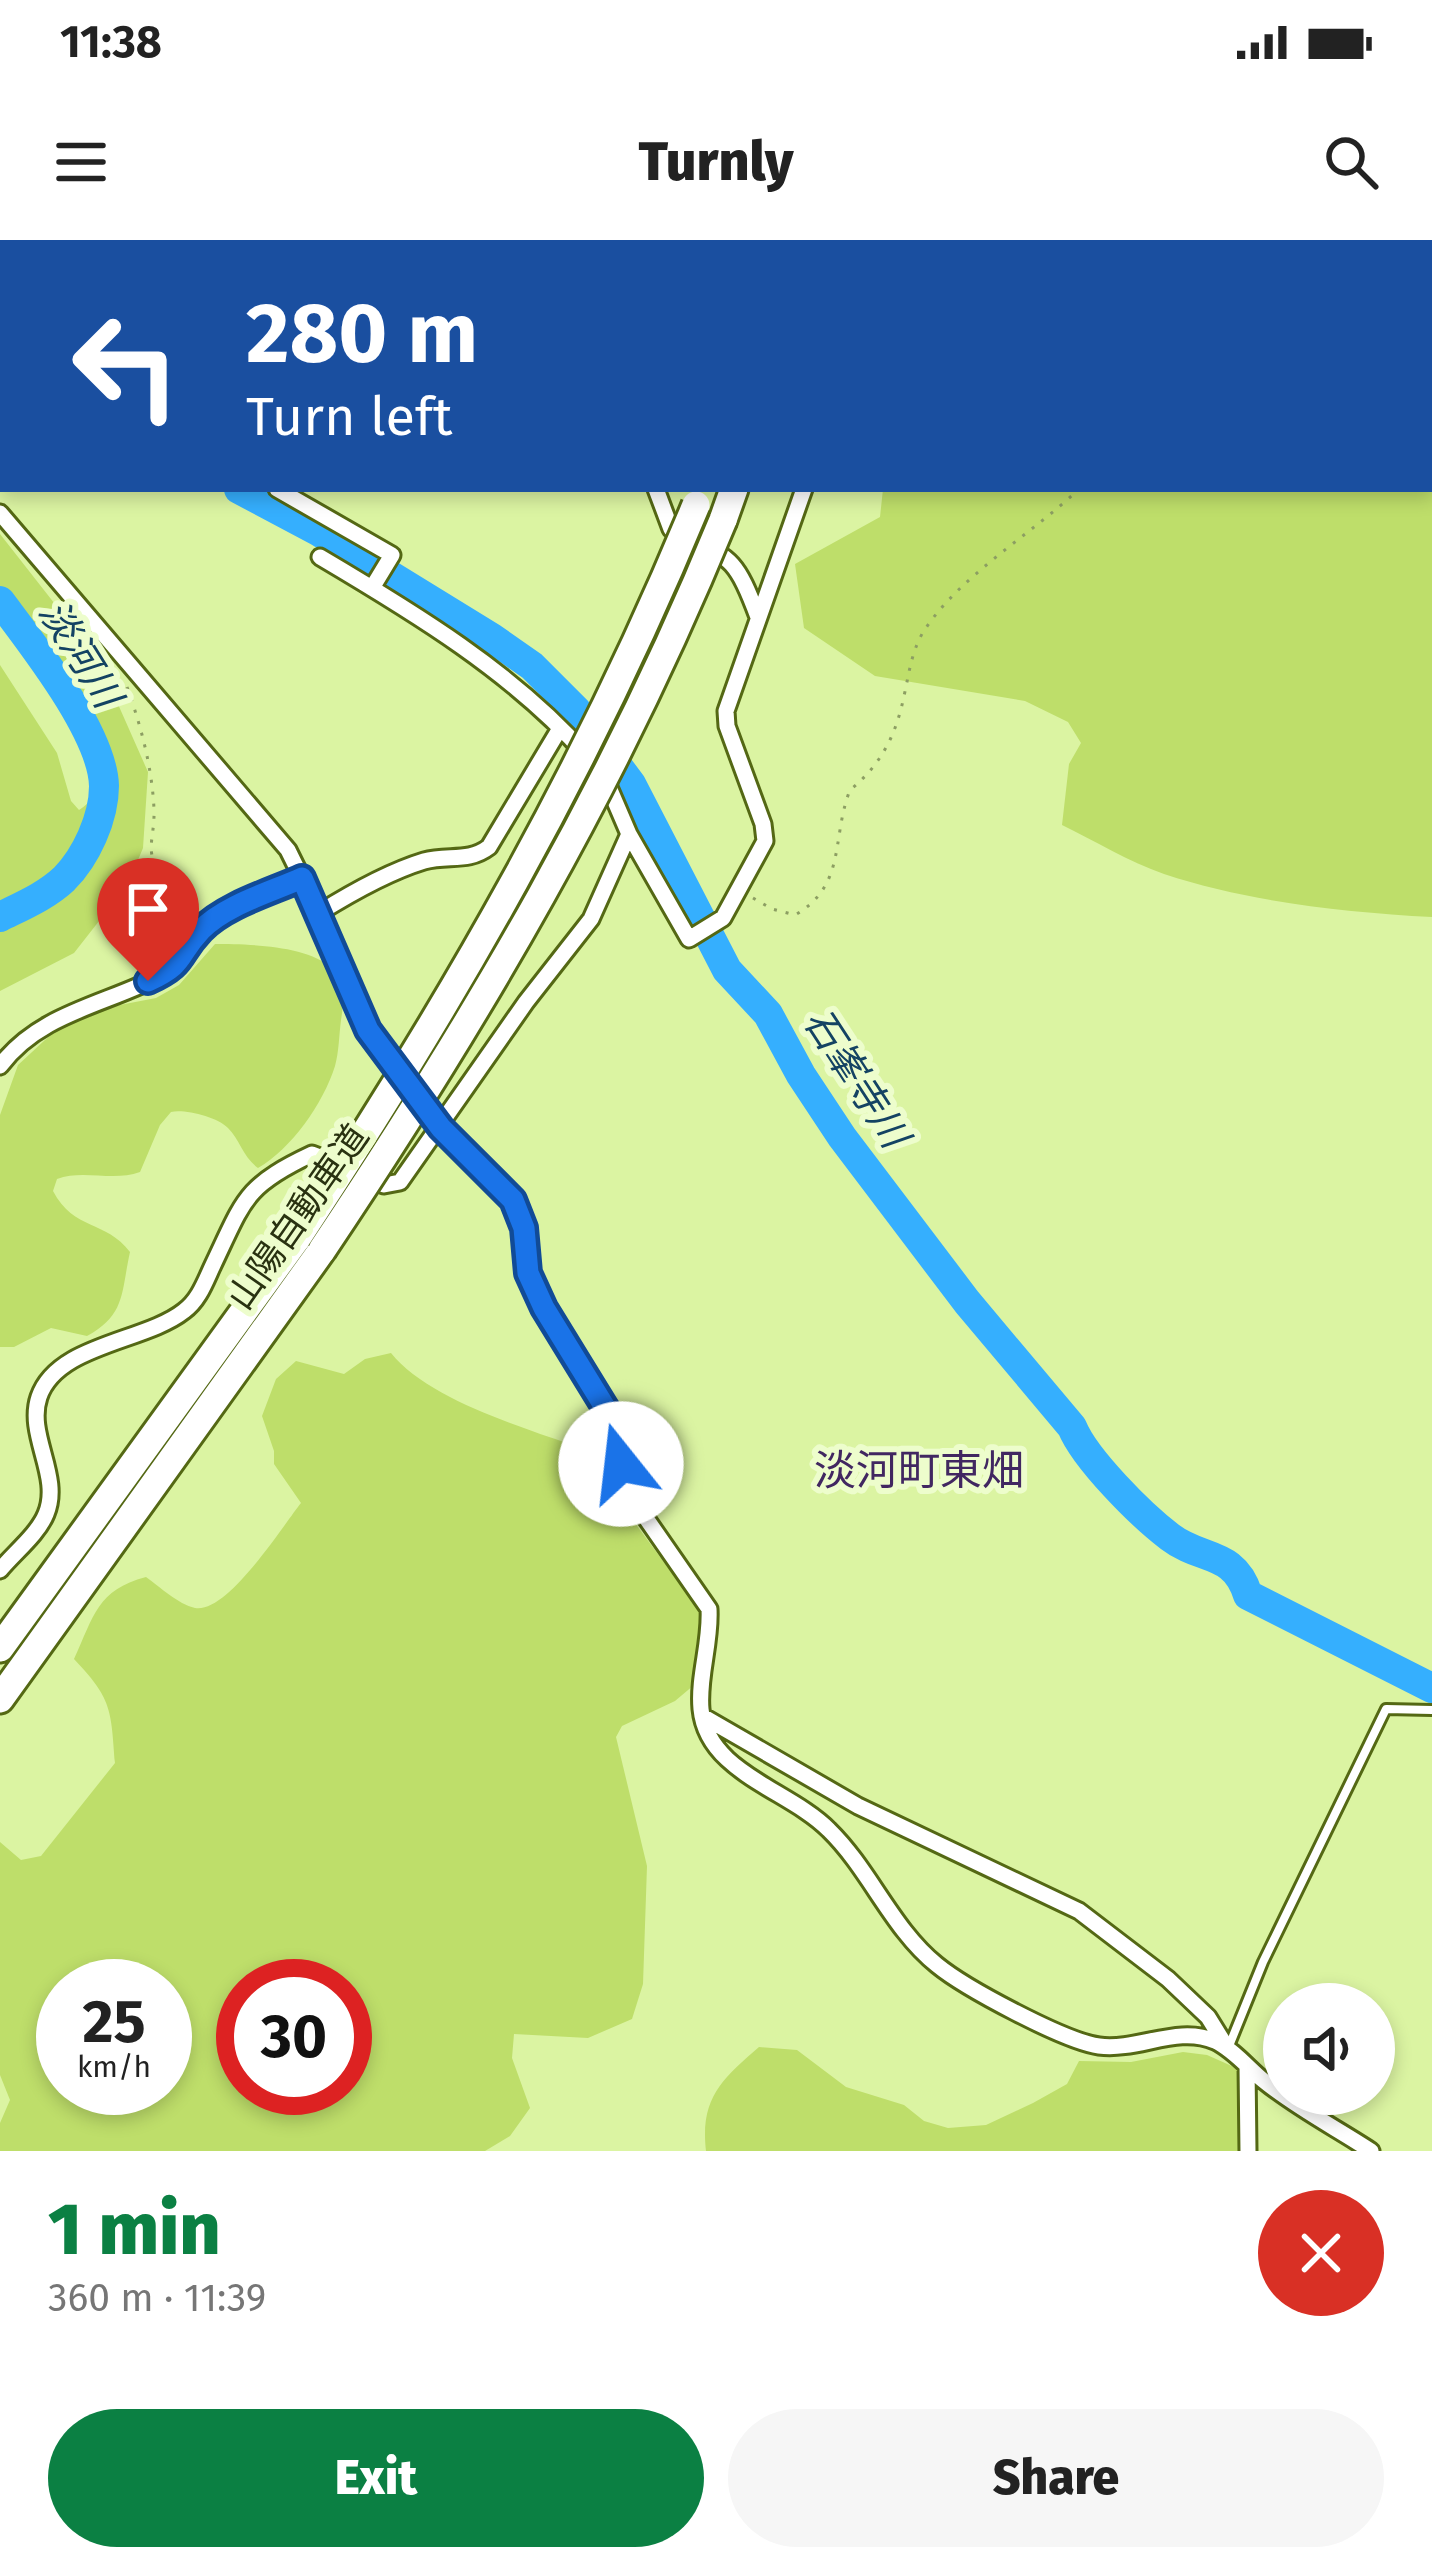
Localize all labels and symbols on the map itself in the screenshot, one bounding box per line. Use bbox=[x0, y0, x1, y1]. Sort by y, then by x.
water label: 淡河川 bbox=[29, 592, 133, 719]
pin bbox=[97, 858, 199, 981]
water label: 石峯寺川 bbox=[794, 1000, 920, 1159]
street label: 山陽自動車道 bbox=[218, 1116, 378, 1318]
position arrow bbox=[558, 1401, 684, 1527]
district label: 淡河町東畑 bbox=[814, 1446, 1024, 1496]
speed limit sign: 30 bbox=[216, 1959, 372, 2115]

